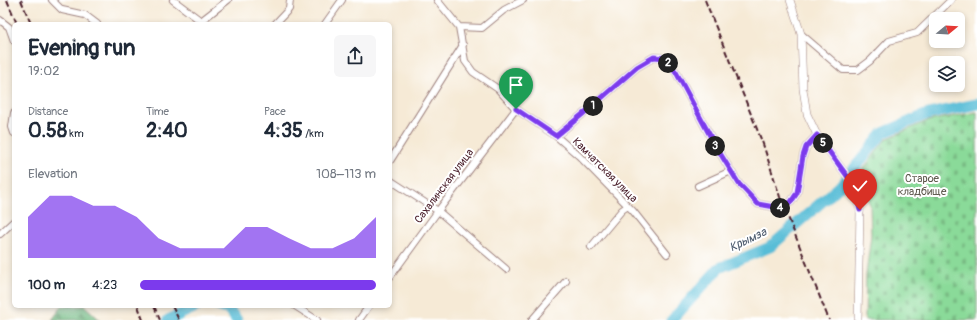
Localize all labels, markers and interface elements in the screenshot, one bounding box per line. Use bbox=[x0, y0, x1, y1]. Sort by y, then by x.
north arrow bbox=[929, 12, 965, 48]
map controls bbox=[929, 12, 965, 92]
text: Evening run bbox=[28, 34, 136, 62]
button: share bbox=[334, 35, 376, 77]
pin: 2 bbox=[658, 53, 678, 73]
text: 2 bbox=[665, 56, 671, 69]
button: layers bbox=[929, 56, 965, 92]
text: 19:02 bbox=[28, 63, 59, 79]
pin bbox=[499, 68, 533, 109]
icon: arrive bbox=[505, 74, 527, 96]
pin: 1 bbox=[583, 96, 603, 116]
text: 1 bbox=[591, 99, 595, 112]
text: Distance bbox=[28, 105, 68, 118]
text: Time bbox=[146, 105, 169, 118]
text: Pace bbox=[264, 105, 286, 118]
text: 0.58 bbox=[28, 118, 67, 143]
text: 2:40 bbox=[146, 118, 188, 143]
text: 4:35 bbox=[264, 118, 303, 143]
text: km bbox=[67, 127, 84, 140]
text: /km bbox=[303, 127, 324, 140]
pin: 5 bbox=[813, 133, 833, 153]
street label: Камчатская улица bbox=[570, 135, 640, 205]
pin: 3 bbox=[705, 136, 725, 156]
text: 5 bbox=[820, 136, 826, 149]
text: 3 bbox=[712, 139, 718, 152]
street label: Сахалинская улица bbox=[412, 146, 476, 226]
text: Elevation bbox=[28, 166, 78, 182]
text: 108–113 m bbox=[316, 166, 376, 182]
pin bbox=[843, 169, 877, 210]
park label: Старое кладбище bbox=[898, 172, 947, 198]
icon: check bbox=[849, 175, 871, 197]
pin: 4 bbox=[770, 198, 790, 218]
text: 4 bbox=[777, 201, 783, 214]
water label: Крымза bbox=[727, 224, 770, 255]
text: 100 m bbox=[28, 277, 65, 293]
text: 4:23 bbox=[92, 277, 117, 293]

